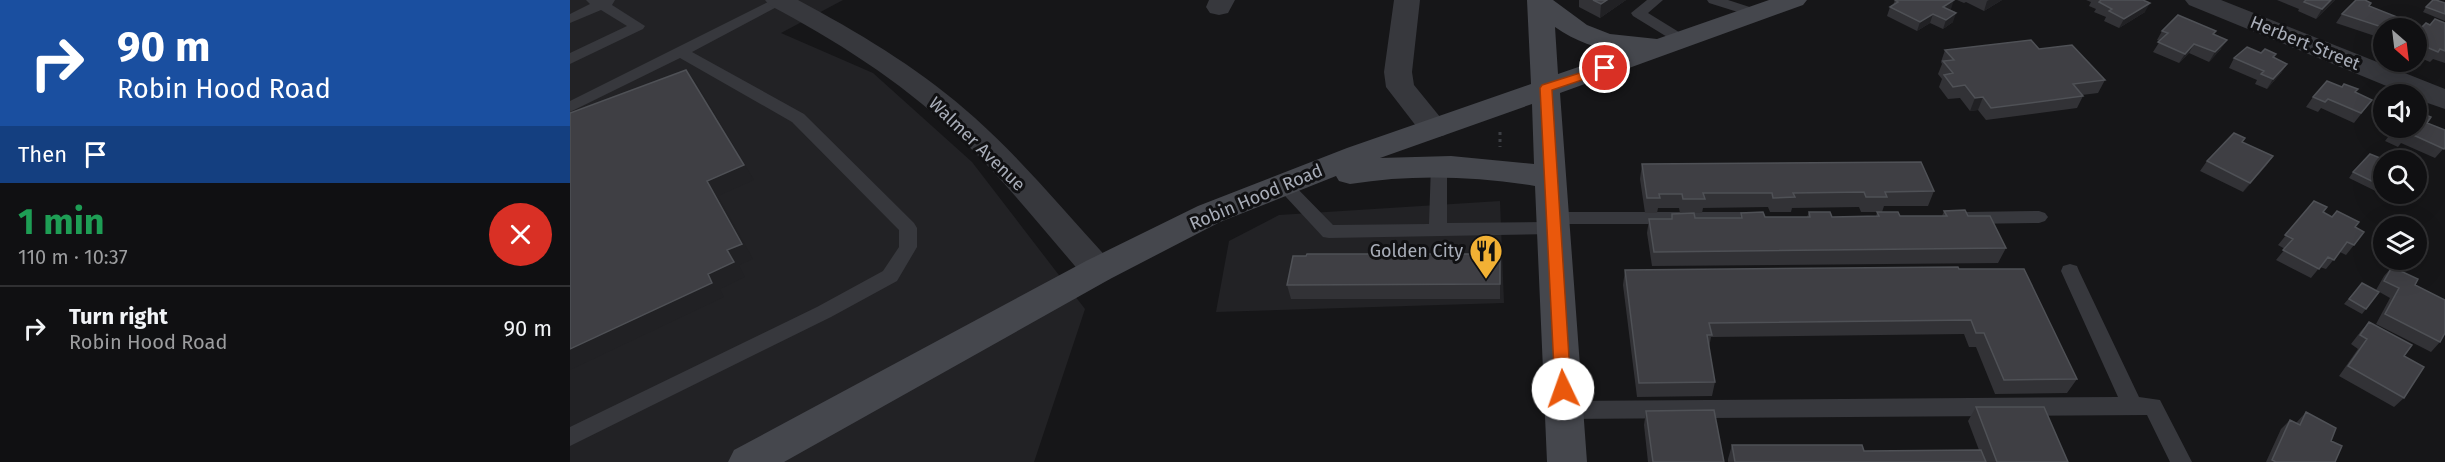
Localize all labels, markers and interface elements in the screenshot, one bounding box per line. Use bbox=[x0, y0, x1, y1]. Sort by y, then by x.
street label: Herbert Street bbox=[2247, 11, 2364, 75]
north arrow bbox=[2373, 18, 2427, 72]
map controls bbox=[2373, 18, 2427, 270]
text: 90 m bbox=[117, 22, 211, 72]
icon: right bbox=[18, 24, 96, 102]
pin bbox=[1579, 42, 1630, 93]
icon: arrive bbox=[1588, 51, 1621, 84]
text: Robin Hood Road bbox=[117, 73, 331, 105]
button: sound bbox=[2373, 84, 2427, 138]
street label: Walmer Avenue bbox=[924, 92, 1030, 196]
icon: arrive bbox=[79, 138, 112, 171]
text: Then bbox=[18, 141, 67, 168]
button: search bbox=[2373, 150, 2427, 204]
street label: Robin Hood Road bbox=[1186, 159, 1326, 235]
text: 1 min bbox=[18, 200, 105, 244]
button: close bbox=[489, 203, 552, 266]
button: layers bbox=[2373, 216, 2427, 270]
restaurant icon: Golden City bbox=[1468, 233, 1504, 280]
place label: Golden City bbox=[1370, 240, 1463, 262]
text: 110 m · 10:37 bbox=[18, 245, 128, 269]
text: Turn right bbox=[69, 303, 168, 330]
icon: right bbox=[18, 312, 51, 345]
text: 90 m bbox=[503, 315, 552, 342]
text: Robin Hood Road bbox=[69, 330, 227, 354]
position arrow bbox=[1531, 357, 1595, 421]

